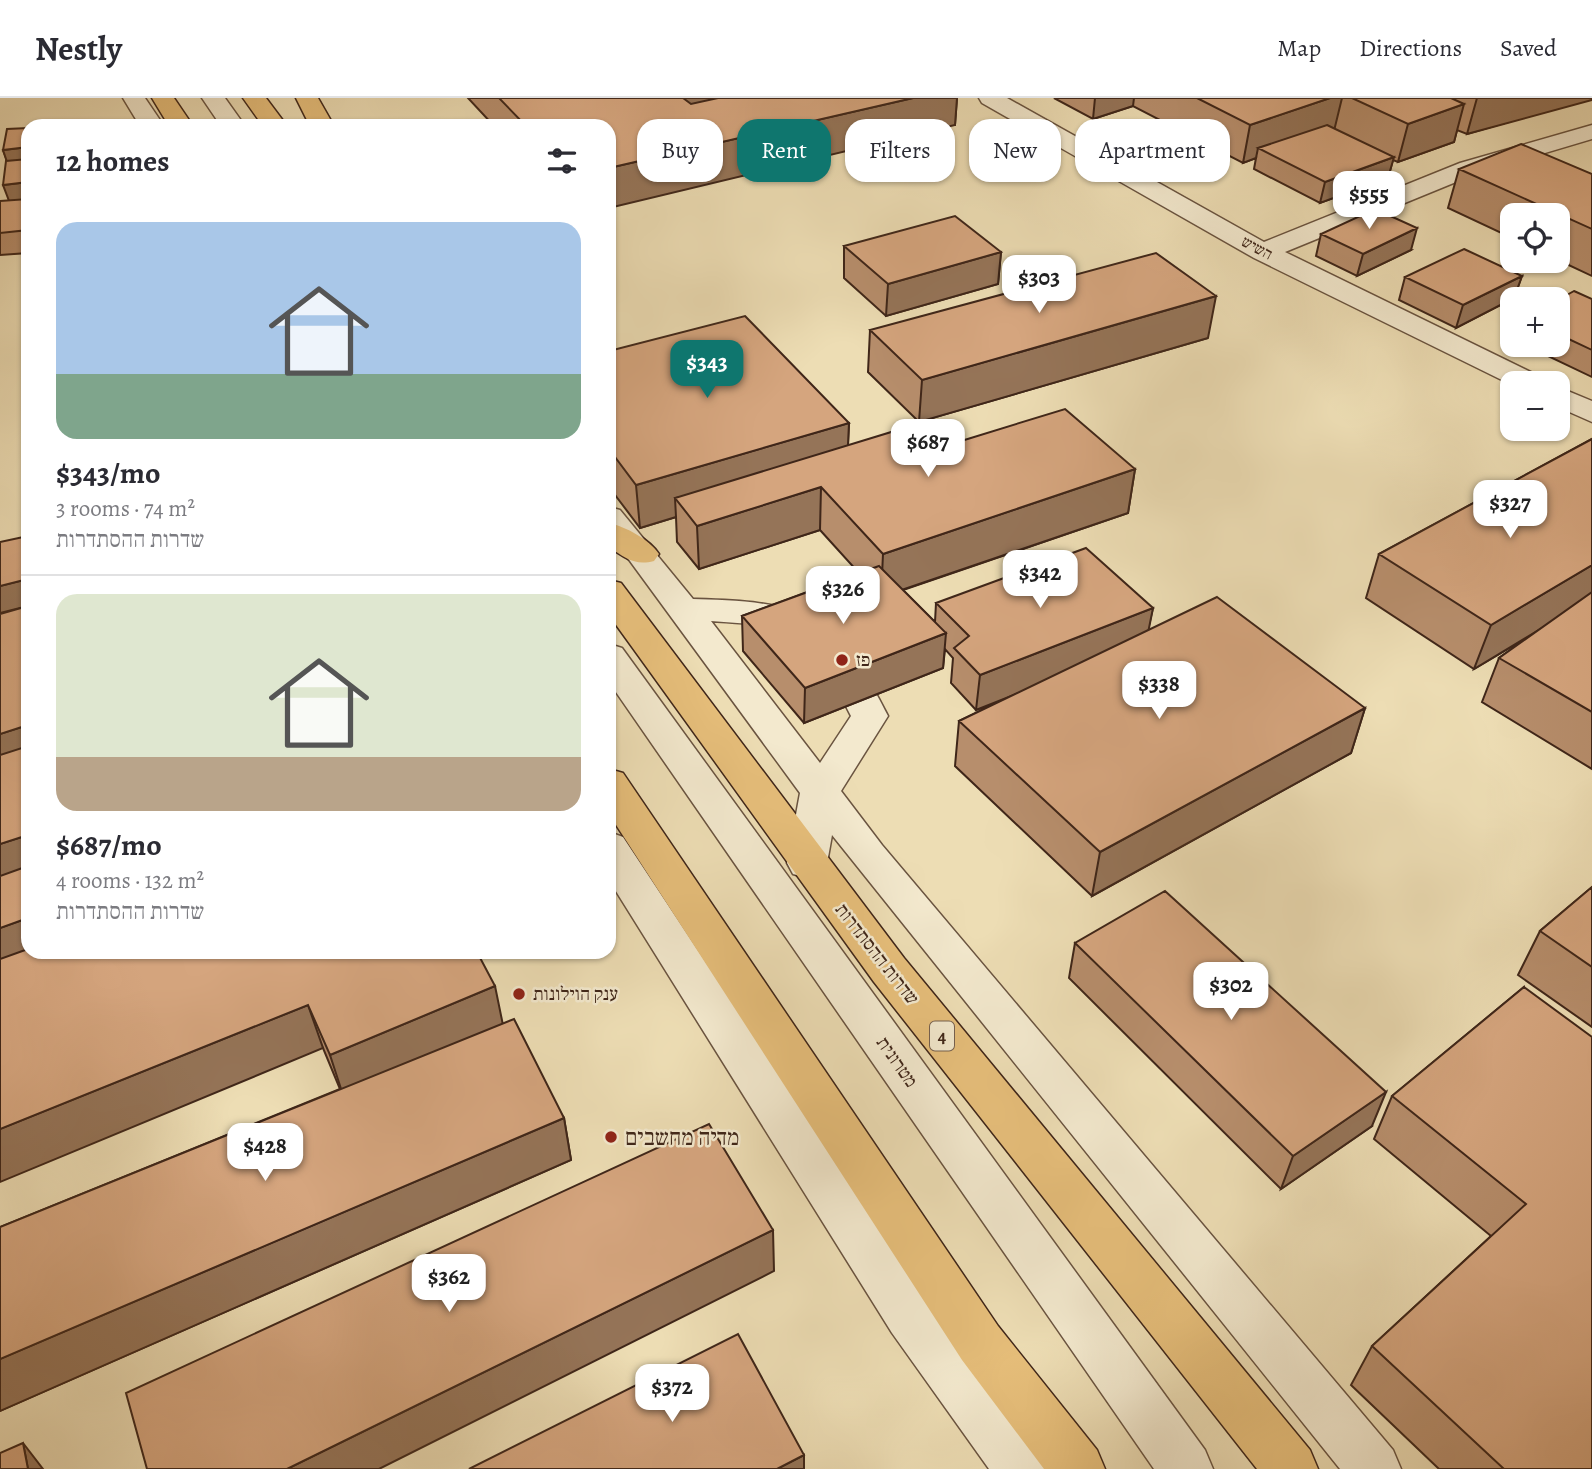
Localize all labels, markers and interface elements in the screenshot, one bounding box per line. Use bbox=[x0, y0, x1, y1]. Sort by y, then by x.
text: Nestly bbox=[35, 26, 122, 71]
text: Map bbox=[1277, 32, 1321, 64]
text: Directions bbox=[1359, 32, 1462, 64]
text: Saved bbox=[1500, 32, 1557, 64]
chip: Buy bbox=[637, 119, 723, 182]
chip: Rent bbox=[737, 119, 831, 182]
chip: Filters bbox=[845, 119, 955, 182]
chip: New bbox=[969, 119, 1061, 182]
chip: Apartment bbox=[1075, 119, 1230, 182]
text: 12 homes bbox=[56, 141, 169, 181]
icon: filters bbox=[543, 142, 581, 180]
pin: $555 bbox=[1328, 172, 1410, 231]
text: $555 bbox=[1349, 178, 1389, 209]
map controls bbox=[1500, 203, 1570, 441]
button: locate bbox=[1500, 203, 1570, 273]
street label: השיש bbox=[1238, 231, 1276, 265]
pin: $303 bbox=[998, 256, 1080, 315]
text: $303 bbox=[1018, 262, 1060, 293]
icon: home bbox=[256, 268, 382, 394]
button: + bbox=[1500, 287, 1570, 357]
pin: $343 bbox=[666, 341, 748, 400]
text: $343 bbox=[686, 347, 728, 378]
button: − bbox=[1500, 371, 1570, 441]
pin: $687 bbox=[887, 420, 969, 479]
text: $687 bbox=[907, 426, 949, 457]
text: $343/mo bbox=[56, 453, 160, 493]
pin: $327 bbox=[1469, 480, 1551, 540]
text: $327 bbox=[1489, 487, 1531, 518]
text: 3 rooms · 74 m² bbox=[56, 493, 195, 524]
text: שדרות ההסתדרות bbox=[56, 524, 204, 555]
pin: $342 bbox=[999, 550, 1081, 610]
text: $342 bbox=[1019, 557, 1061, 588]
pin: $326 bbox=[802, 566, 884, 626]
text: $326 bbox=[822, 573, 864, 604]
icon: home bbox=[256, 640, 382, 766]
place label: פז bbox=[856, 647, 870, 673]
marker: פז bbox=[834, 652, 850, 668]
pin: $338 bbox=[1118, 662, 1200, 721]
text: $338 bbox=[1138, 668, 1180, 699]
text: $687/mo bbox=[56, 825, 162, 865]
text: 4 rooms · 132 m² bbox=[56, 865, 204, 896]
text: שדרות ההסתדרות bbox=[56, 896, 204, 927]
street label: שדרות ההסתדרות bbox=[829, 898, 925, 1010]
pin: $302 bbox=[1190, 962, 1272, 1022]
text: $302 bbox=[1209, 969, 1253, 1000]
place label: ענק הוילונות bbox=[533, 981, 618, 1007]
marker: ענק הוילונות bbox=[511, 986, 527, 1002]
road number: 4 bbox=[930, 1021, 954, 1051]
street label: מטרונית bbox=[870, 1031, 924, 1093]
place label: מדיה מחשבים bbox=[625, 1122, 739, 1153]
pin: $428 bbox=[224, 1124, 306, 1183]
marker: מדיה מחשבים bbox=[603, 1129, 619, 1145]
text: $428 bbox=[243, 1130, 287, 1161]
pin: $362 bbox=[408, 1254, 490, 1314]
text: $362 bbox=[428, 1261, 470, 1292]
pin: $372 bbox=[631, 1364, 713, 1424]
text: $372 bbox=[651, 1371, 693, 1402]

